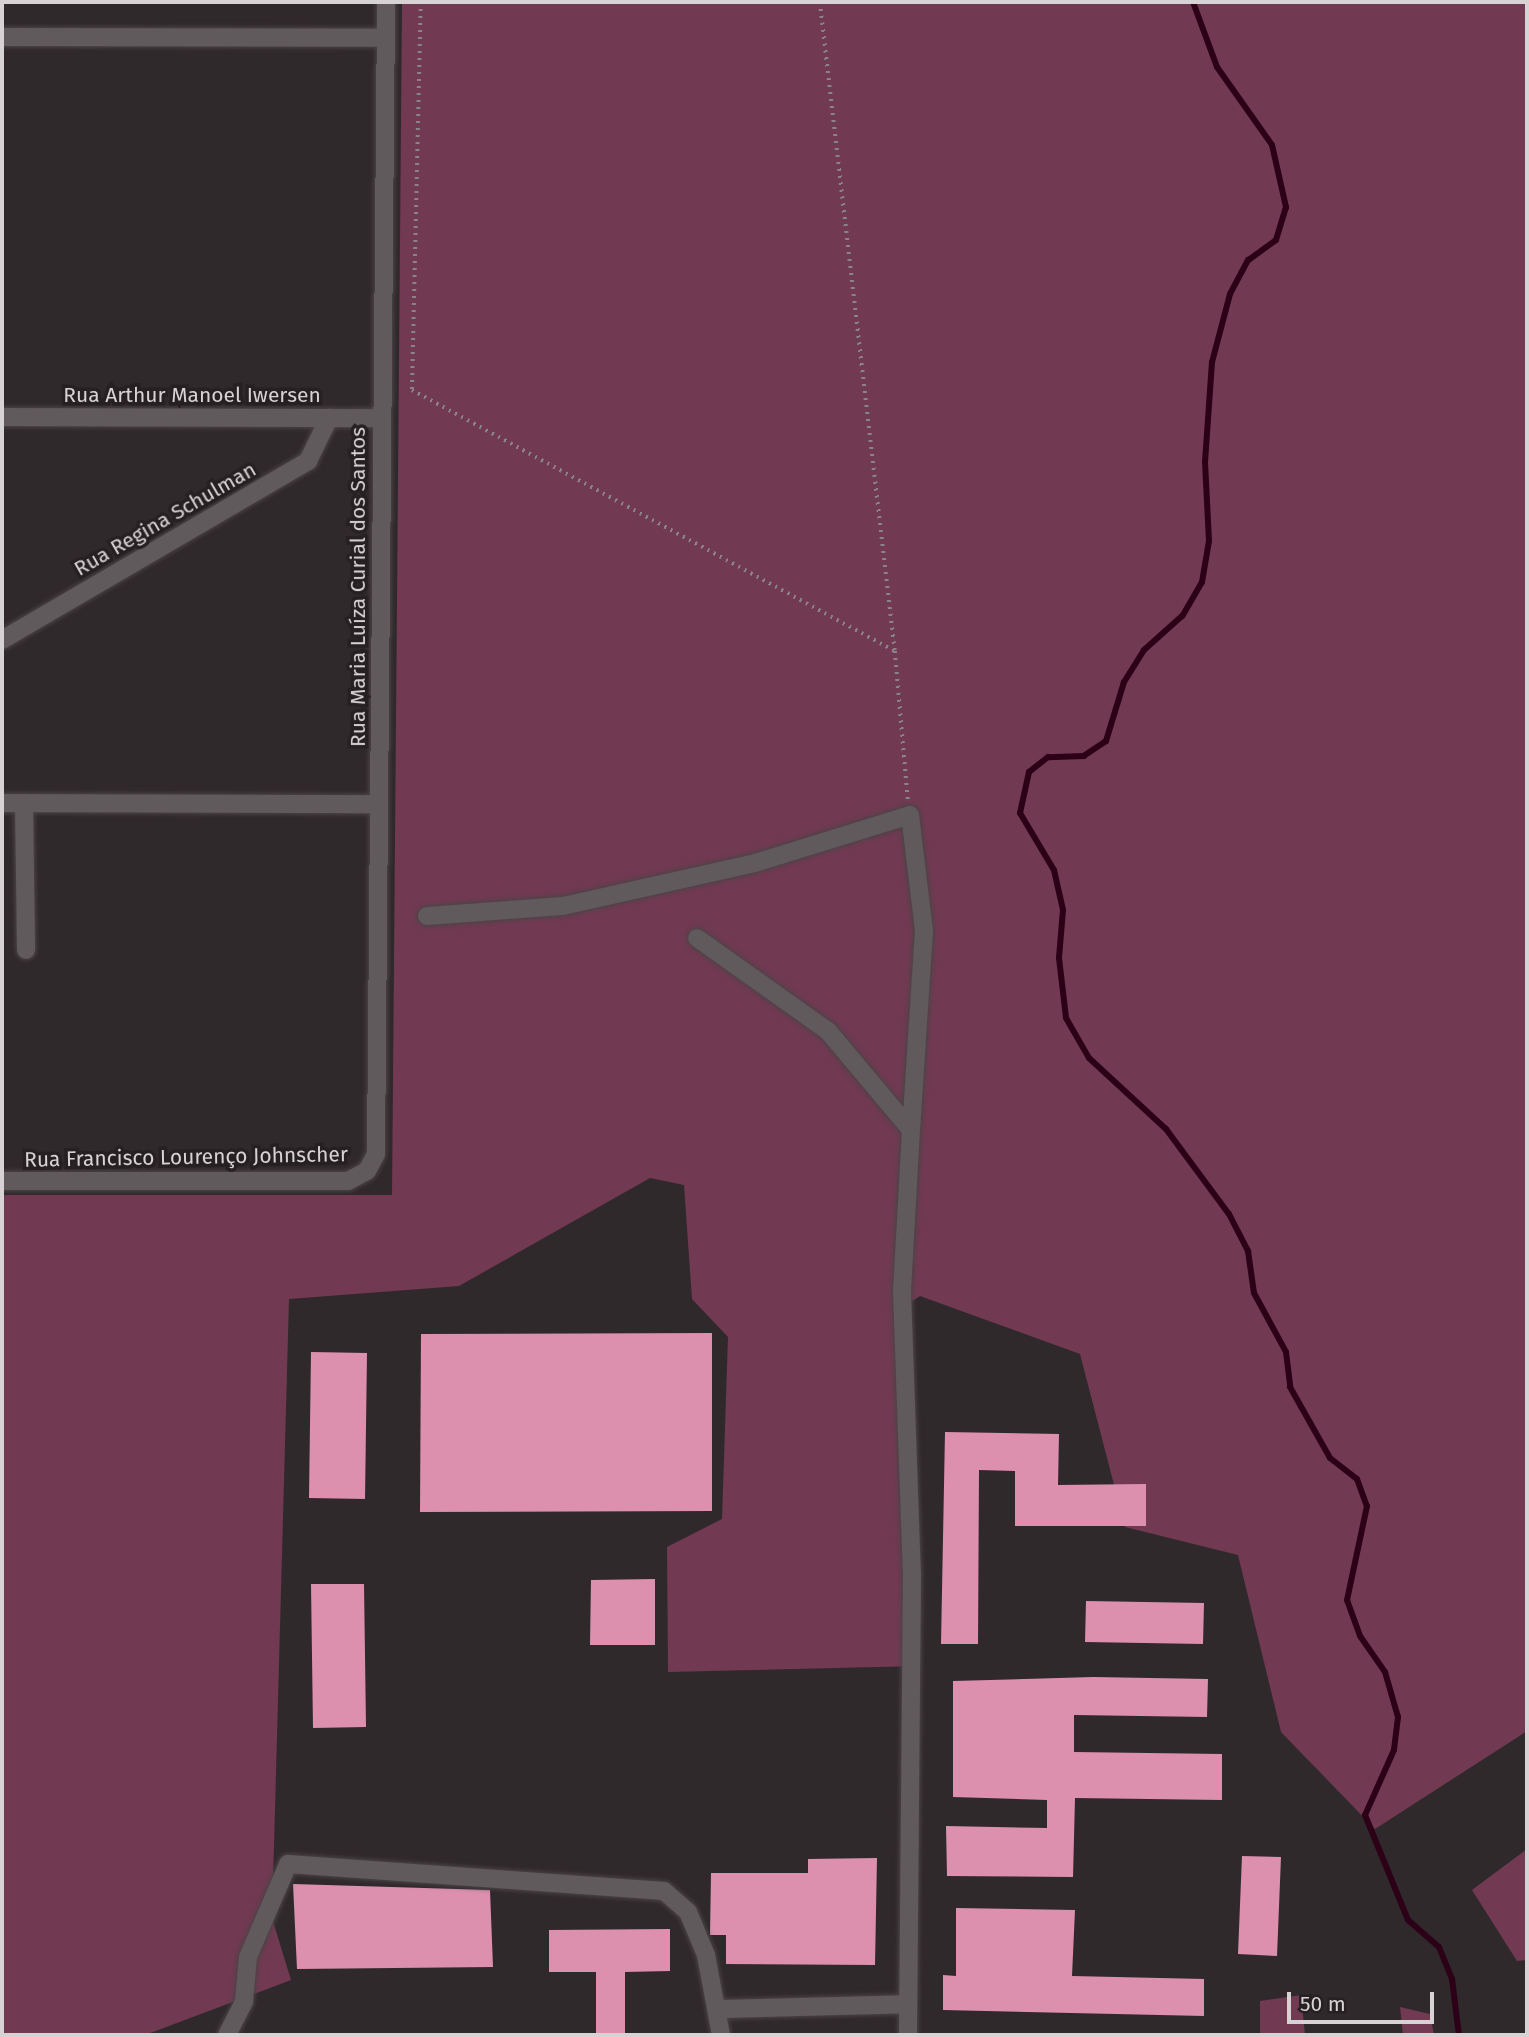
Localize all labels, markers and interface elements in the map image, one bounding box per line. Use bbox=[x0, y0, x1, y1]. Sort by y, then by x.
street label: Rua Arthur Manoel Iwersen bbox=[63, 382, 321, 408]
street label: Rua Maria Luíza Curial dos Santos bbox=[345, 427, 371, 747]
street label: Rua Regina Schulman bbox=[70, 457, 260, 581]
street label: Rua Francisco Lourenço Johnscher bbox=[24, 1142, 348, 1172]
scale bar bbox=[1291, 1978, 1438, 2022]
text: 50 m bbox=[1300, 1991, 1346, 2017]

